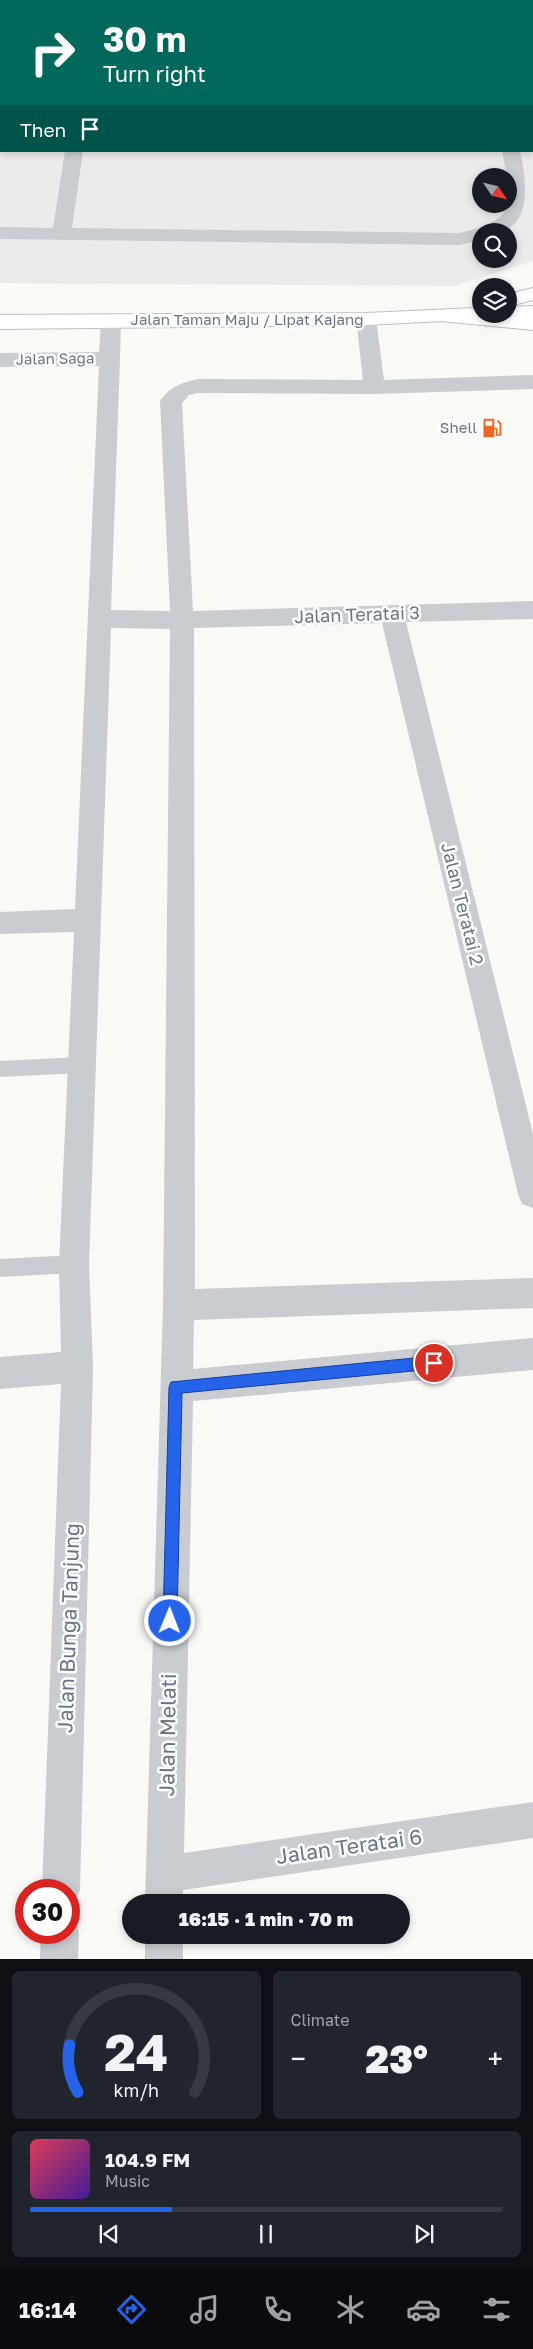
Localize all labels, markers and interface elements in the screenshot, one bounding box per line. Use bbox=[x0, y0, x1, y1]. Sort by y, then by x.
text: 30 m bbox=[103, 18, 186, 60]
icon: right bbox=[20, 20, 85, 85]
text: Turn right bbox=[103, 60, 206, 87]
icon: arrive bbox=[76, 115, 104, 143]
text: Then bbox=[20, 118, 66, 141]
north arrow bbox=[472, 168, 518, 212]
map controls bbox=[472, 168, 517, 323]
button: search bbox=[472, 223, 517, 268]
button: layers bbox=[472, 278, 517, 323]
street label: Jalan Taman Maju / Lipat Kajang bbox=[131, 310, 363, 328]
street label: Jalan Saga bbox=[15, 348, 95, 368]
fuel station icon: Shell bbox=[481, 417, 503, 439]
place label: Shell bbox=[440, 418, 477, 436]
street label: Jalan Teratai 3 bbox=[294, 601, 420, 627]
street label: Jalan Teratai 2 bbox=[437, 840, 489, 967]
pin bbox=[413, 1342, 455, 1384]
icon: arrive bbox=[420, 1349, 448, 1377]
street label: Jalan Bunga Tanjung bbox=[51, 1523, 85, 1733]
position arrow bbox=[143, 1594, 195, 1646]
street label: Jalan Melati bbox=[153, 1673, 181, 1797]
street label: Jalan Teratai 6 bbox=[274, 1823, 423, 1869]
speed limit sign: 30 bbox=[15, 1879, 80, 1944]
text: 16:15 · 1 min · 70 m bbox=[179, 1907, 353, 1930]
text: Climate bbox=[291, 2010, 350, 2030]
text: 24 bbox=[104, 2020, 168, 2082]
text: 23° bbox=[366, 2036, 428, 2081]
text: − bbox=[291, 2042, 306, 2075]
text: + bbox=[488, 2042, 503, 2075]
text: km/h bbox=[114, 2079, 159, 2101]
text: 104.9 FM bbox=[105, 2148, 190, 2171]
text: Music bbox=[105, 2171, 150, 2191]
icon: previous bbox=[95, 2220, 123, 2248]
icon: pause bbox=[252, 2220, 280, 2248]
icon: next bbox=[410, 2220, 438, 2248]
icon: directions bbox=[114, 2292, 149, 2327]
icon: music bbox=[187, 2292, 222, 2327]
icon: phone bbox=[260, 2292, 295, 2327]
icon: climate bbox=[333, 2292, 368, 2327]
icon: car bbox=[406, 2292, 441, 2327]
icon: filters bbox=[479, 2292, 514, 2327]
text: 16:14 bbox=[19, 2296, 76, 2323]

